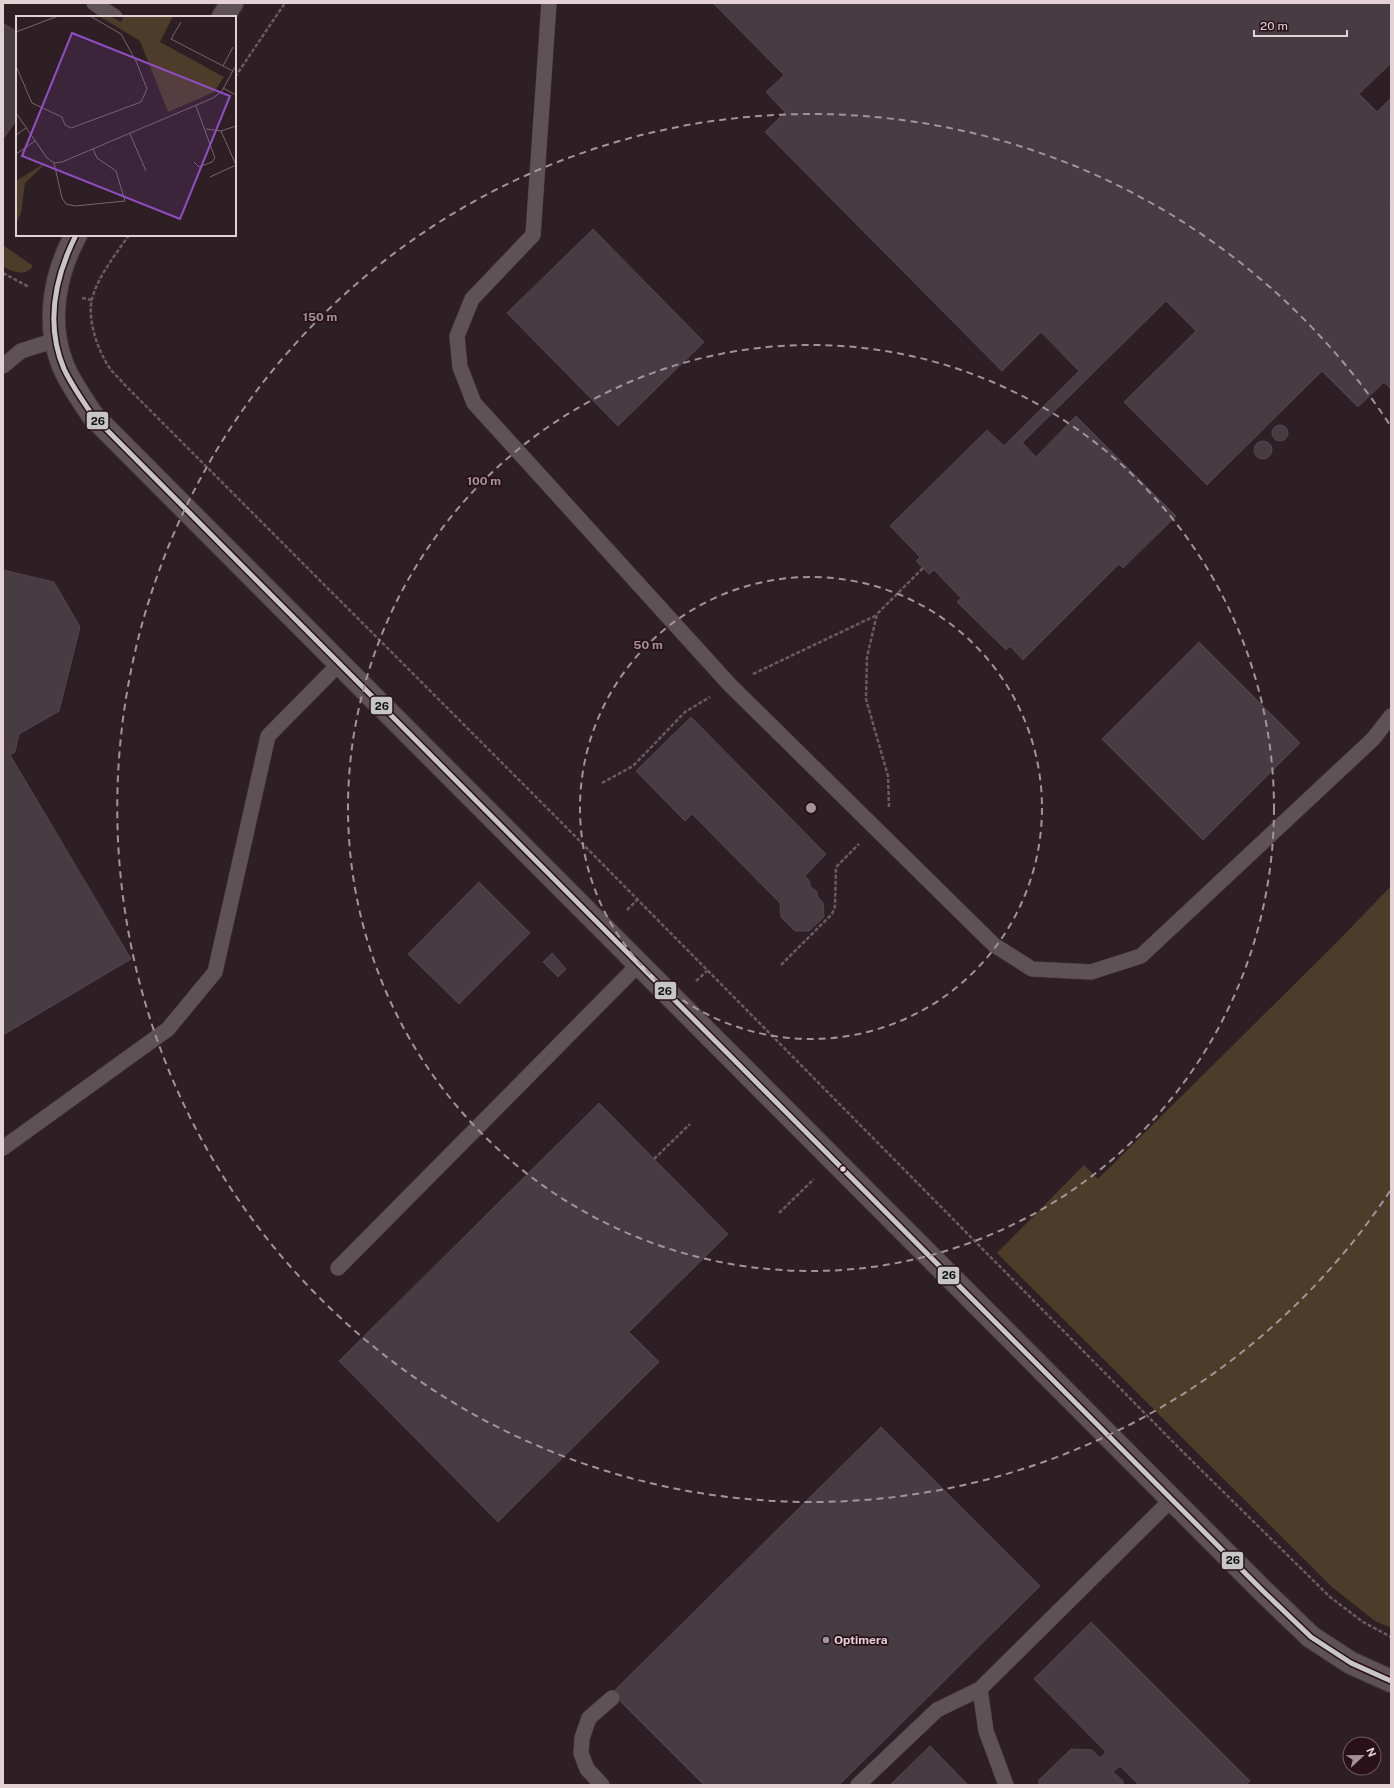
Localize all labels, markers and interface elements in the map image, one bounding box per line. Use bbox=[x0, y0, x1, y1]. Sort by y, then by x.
scale bar bbox=[1254, 12, 1347, 38]
inset map bbox=[16, 16, 236, 236]
text: 20 m bbox=[1260, 19, 1288, 33]
text: 150 m bbox=[303, 310, 337, 324]
line badge: 26 bbox=[86, 411, 109, 430]
text: 26 bbox=[91, 415, 105, 427]
text: 100 m bbox=[467, 474, 501, 488]
text: 50 m bbox=[633, 638, 663, 652]
line badge: 26 bbox=[370, 696, 393, 715]
text: 26 bbox=[375, 700, 389, 712]
centre of rings bbox=[804, 801, 818, 815]
line badge: 26 bbox=[654, 981, 677, 1000]
text: 26 bbox=[658, 985, 672, 997]
unlabelled marker bbox=[838, 1164, 848, 1174]
line badge: 26 bbox=[937, 1266, 960, 1285]
text: 26 bbox=[942, 1269, 956, 1281]
line badge: 26 bbox=[1221, 1551, 1244, 1570]
text: 26 bbox=[1226, 1554, 1240, 1566]
place label: Optimera bbox=[834, 1633, 888, 1647]
marker: Optimera bbox=[821, 1635, 831, 1645]
north arrow bbox=[1342, 1736, 1382, 1776]
text: N bbox=[1364, 1746, 1378, 1758]

